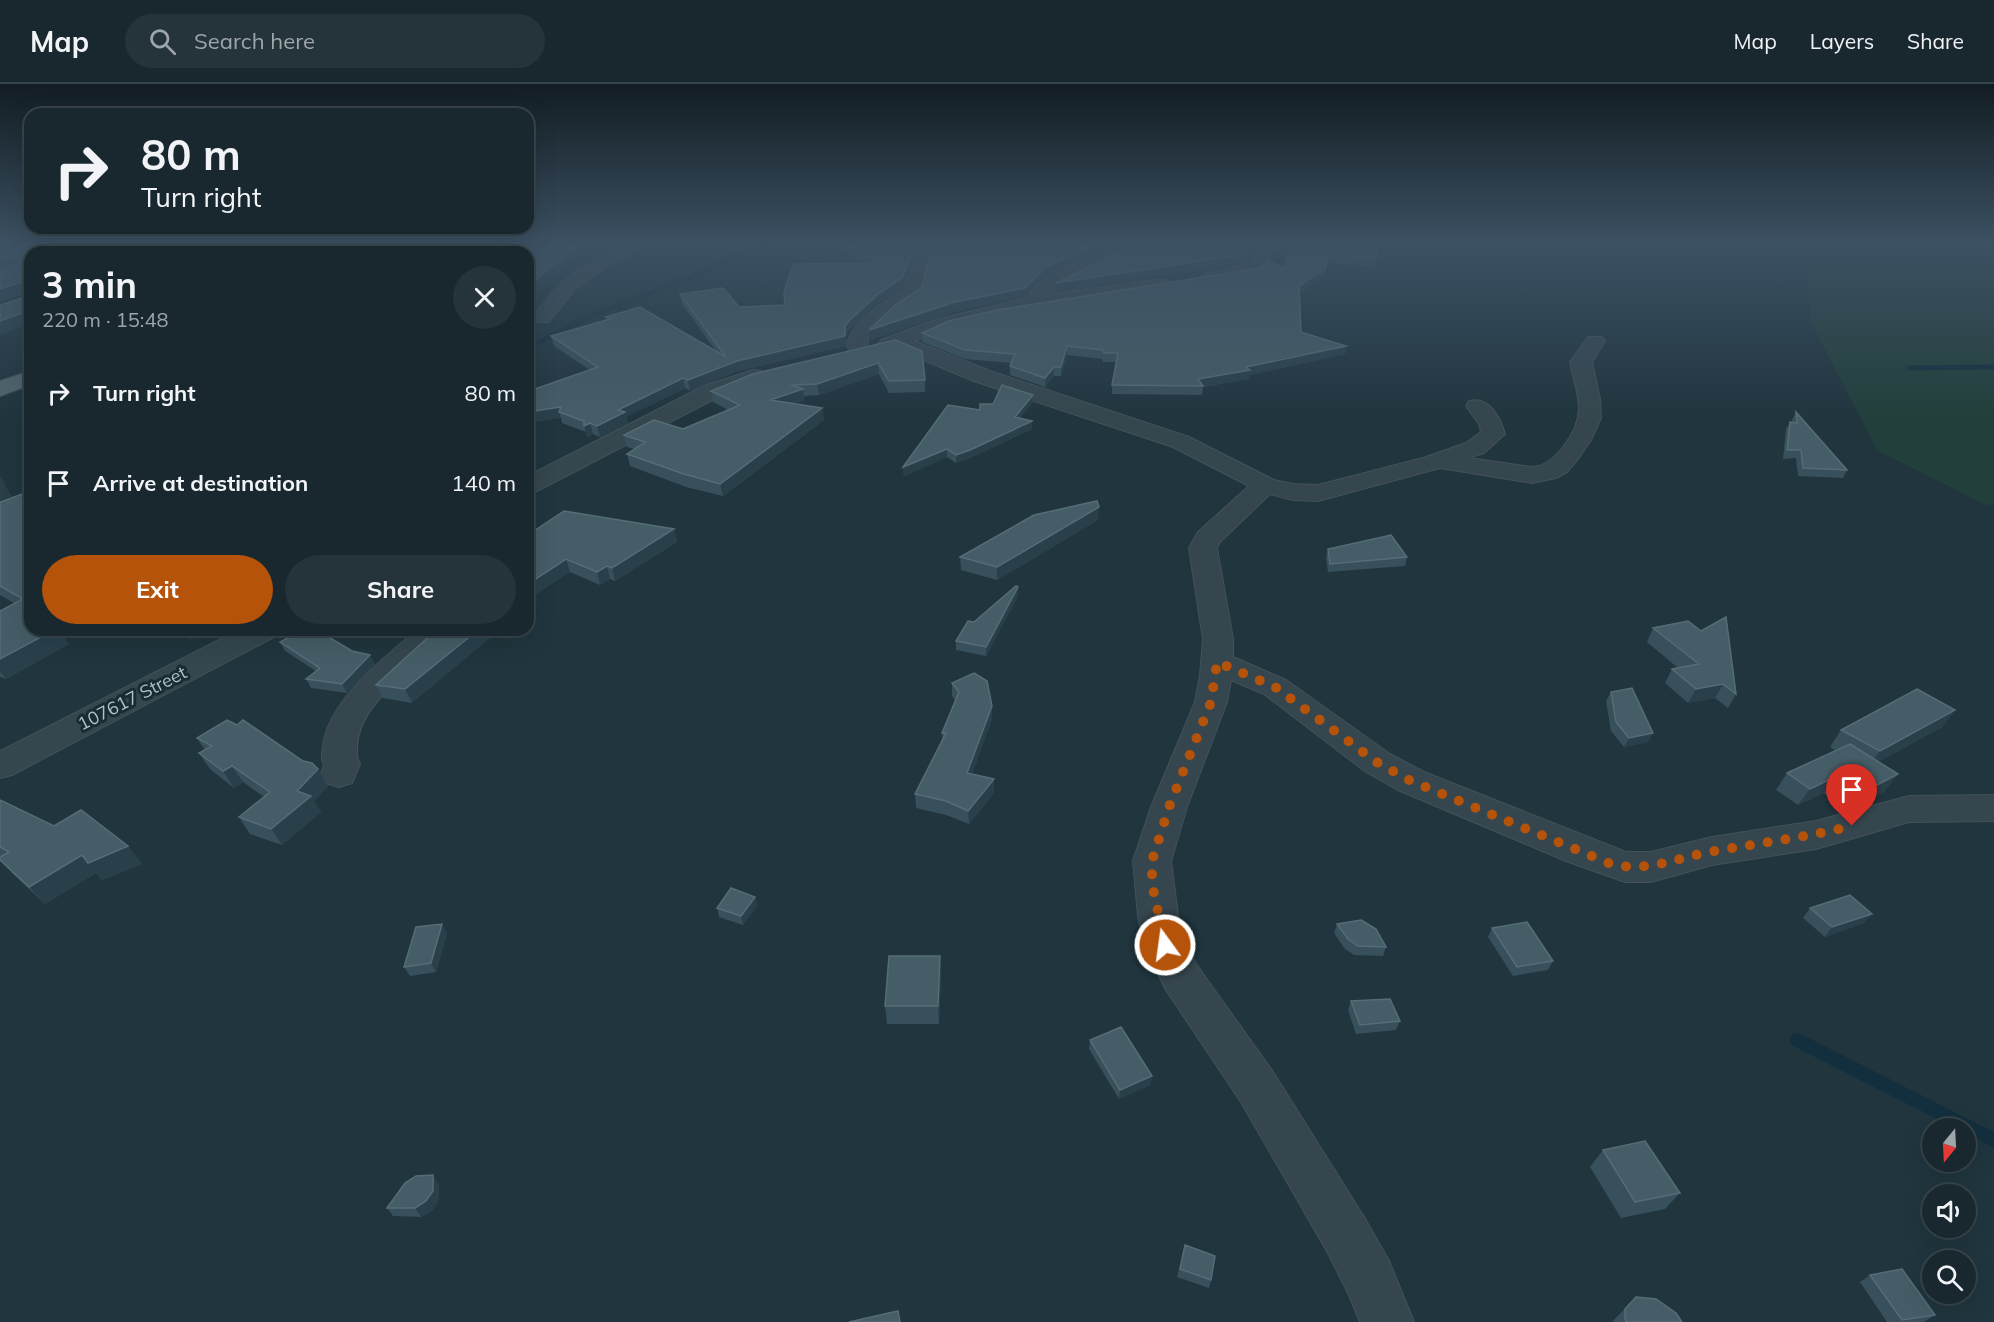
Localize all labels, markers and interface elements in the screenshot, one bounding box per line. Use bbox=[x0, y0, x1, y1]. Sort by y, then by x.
search box bbox=[125, 14, 545, 68]
text: Map bbox=[30, 24, 89, 59]
icon: search bbox=[146, 25, 179, 58]
text: Search here bbox=[194, 27, 315, 55]
text: Map bbox=[1734, 28, 1777, 54]
text: Layers bbox=[1810, 28, 1874, 54]
text: Share bbox=[1907, 28, 1964, 54]
text: 80 m bbox=[141, 128, 241, 181]
icon: right bbox=[42, 132, 120, 210]
text: Turn right bbox=[141, 180, 261, 214]
text: 3 min bbox=[42, 262, 137, 307]
button: close bbox=[453, 266, 516, 329]
text: 220 m · 15:48 bbox=[42, 307, 168, 332]
icon: right bbox=[42, 377, 75, 410]
text: Turn right bbox=[93, 379, 196, 407]
text: 80 m bbox=[465, 379, 516, 407]
icon: arrive bbox=[42, 467, 75, 500]
text: Arrive at destination bbox=[93, 469, 308, 497]
text: 140 m bbox=[451, 469, 516, 497]
button: Exit bbox=[42, 555, 273, 624]
button: Share bbox=[285, 555, 516, 624]
street label: 107617 Street bbox=[74, 661, 190, 735]
pin bbox=[1826, 764, 1877, 826]
icon: arrive bbox=[1835, 773, 1868, 806]
position arrow bbox=[1133, 913, 1197, 977]
north arrow bbox=[1922, 1118, 1976, 1172]
map controls bbox=[1922, 1118, 1976, 1304]
button: sound bbox=[1922, 1184, 1976, 1238]
button: search bbox=[1922, 1250, 1976, 1304]

